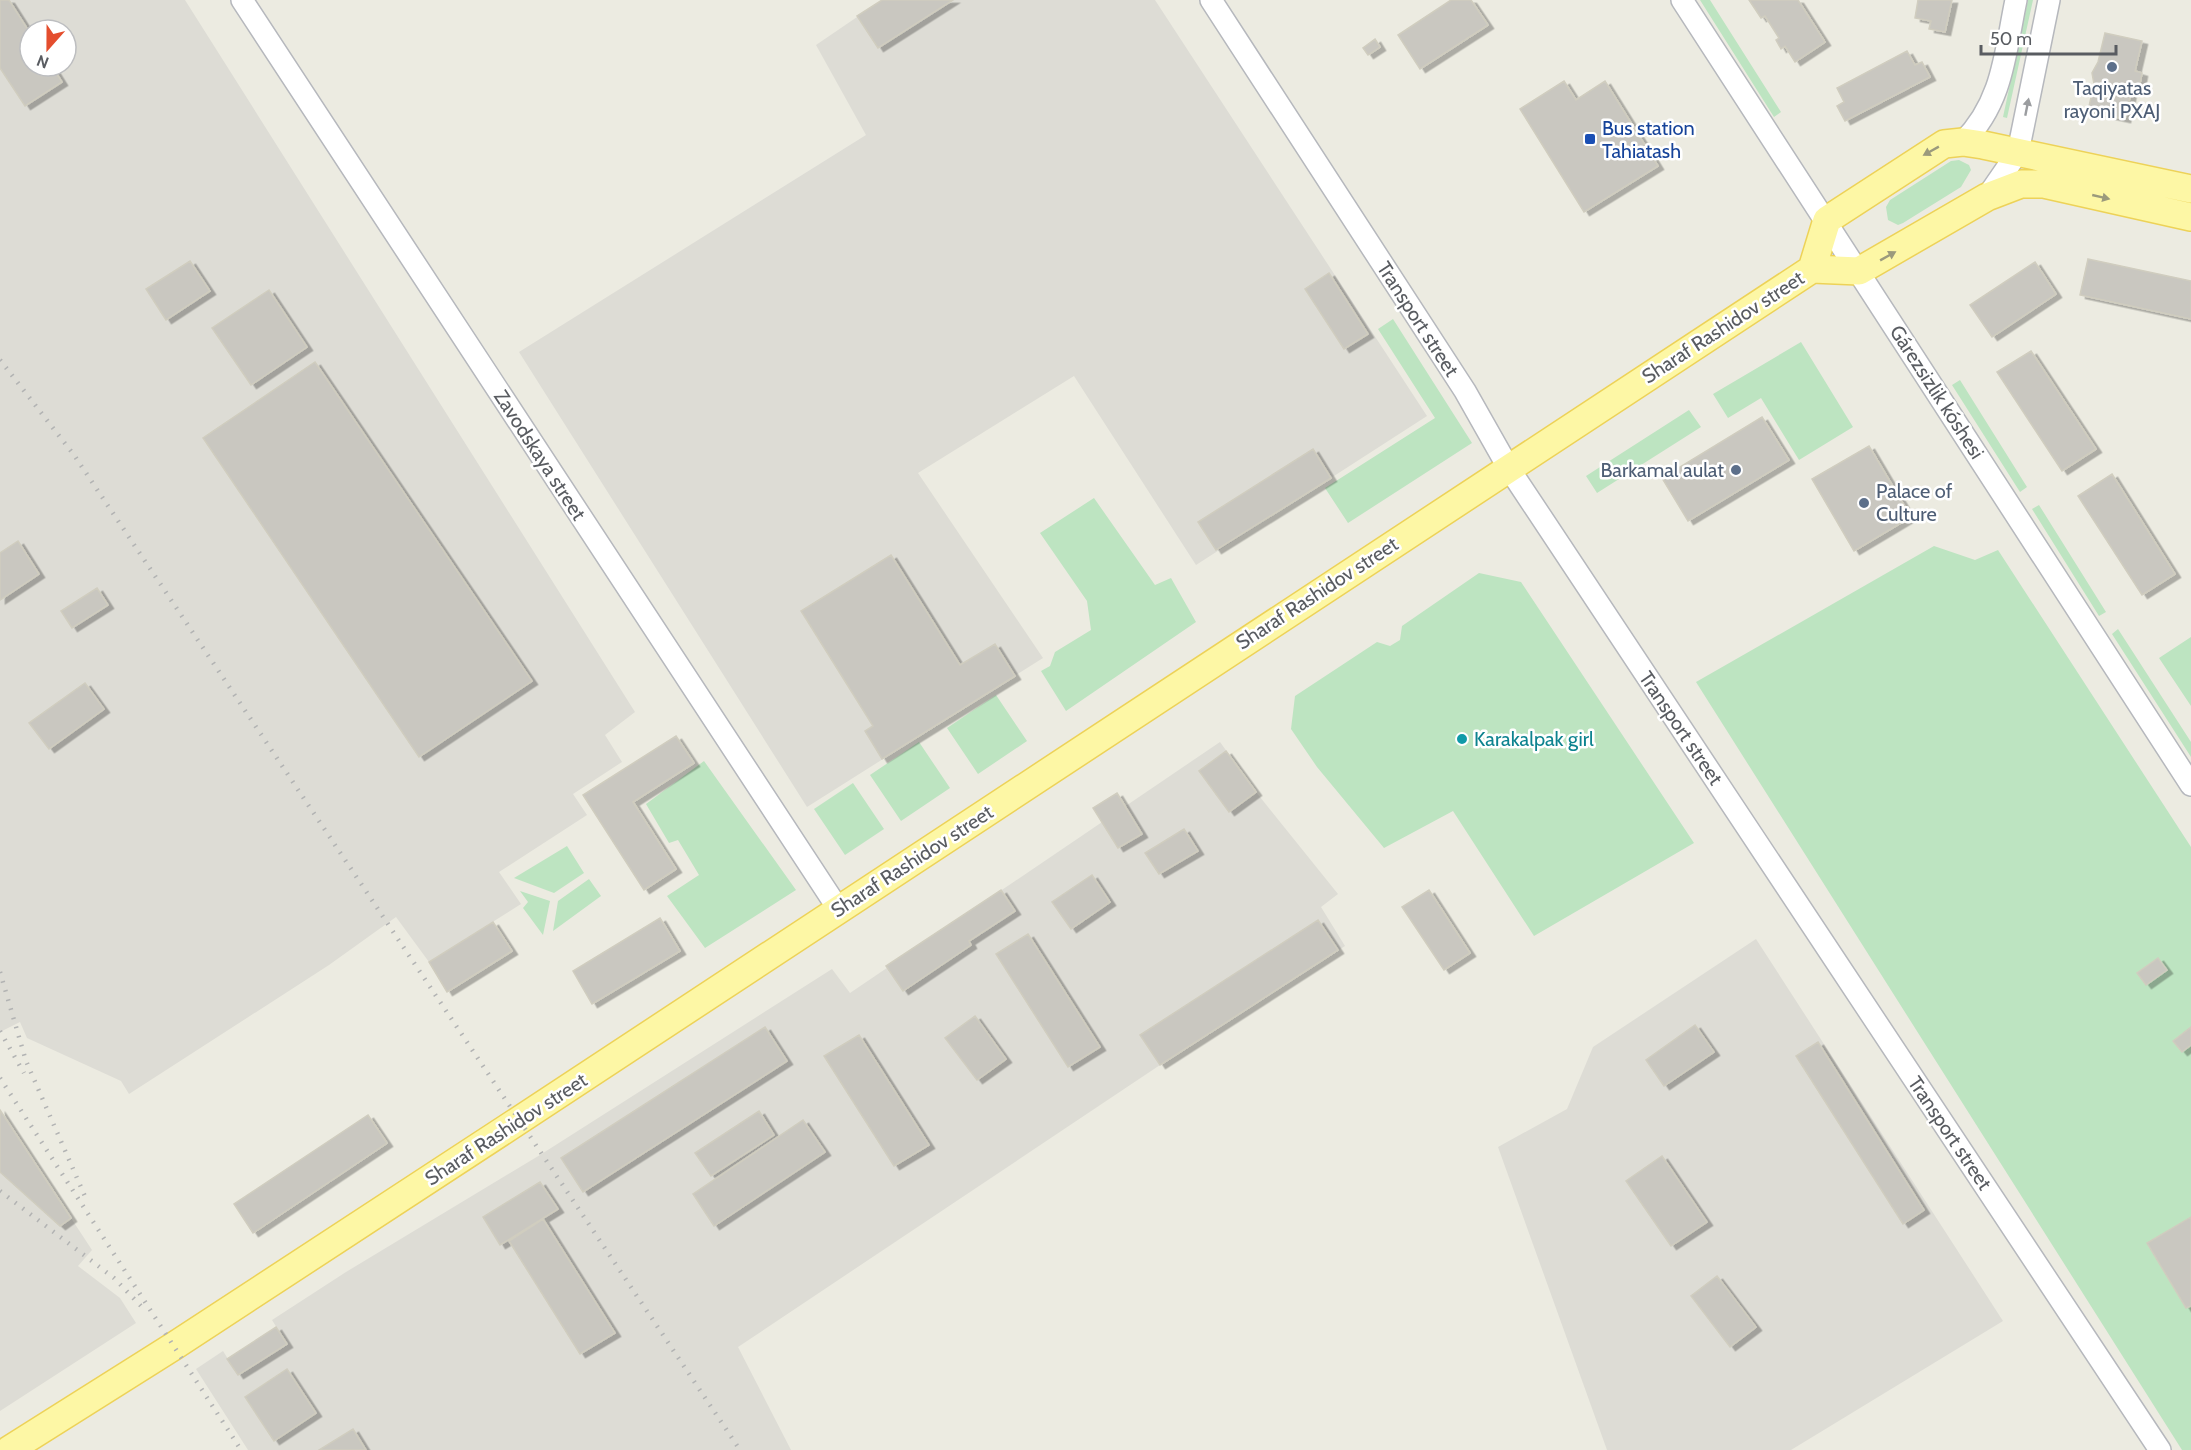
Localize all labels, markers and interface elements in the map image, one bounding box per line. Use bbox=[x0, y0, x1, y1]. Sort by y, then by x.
north arrow bbox=[18, 18, 78, 78]
scale bar bbox=[1981, 18, 2116, 56]
text: 50 m bbox=[1990, 28, 2032, 50]
text: N bbox=[34, 51, 51, 72]
marker: Taqiyatas rayoni PXAJ bbox=[2105, 60, 2119, 74]
place label: Taqiyatas rayoni PXAJ bbox=[2064, 76, 2160, 123]
one-way arrow bbox=[2023, 97, 2032, 116]
place label: Bus station Tahiatash bbox=[1602, 116, 1695, 163]
marker: Bus station Tahiatash bbox=[1583, 132, 1597, 146]
one-way arrow bbox=[1923, 146, 1940, 156]
one-way arrow bbox=[2092, 192, 2111, 202]
one-way arrow bbox=[1879, 251, 1896, 261]
street label: Transport street bbox=[1372, 257, 1464, 381]
street label: Sharaf Rashidov street bbox=[1638, 266, 1809, 388]
street label: Gárezsizlik kóshesi bbox=[1885, 321, 1989, 463]
street label: Zavodskaya street bbox=[489, 385, 591, 525]
place label: Barkamal aulat bbox=[1600, 458, 1724, 482]
marker: Barkamal aulat bbox=[1729, 463, 1743, 477]
place label: Palace of Culture bbox=[1876, 479, 1953, 526]
marker: Palace of Culture bbox=[1857, 496, 1871, 510]
street label: Sharaf Rashidov street bbox=[1232, 532, 1403, 654]
street label: Transport street bbox=[1634, 667, 1728, 790]
place label: Karakalpak girl bbox=[1474, 727, 1594, 751]
marker: Karakalpak girl bbox=[1455, 732, 1469, 746]
street label: Sharaf Rashidov street bbox=[827, 800, 998, 922]
street label: Sharaf Rashidov street bbox=[421, 1068, 592, 1190]
street label: Transport street bbox=[1903, 1072, 1997, 1195]

